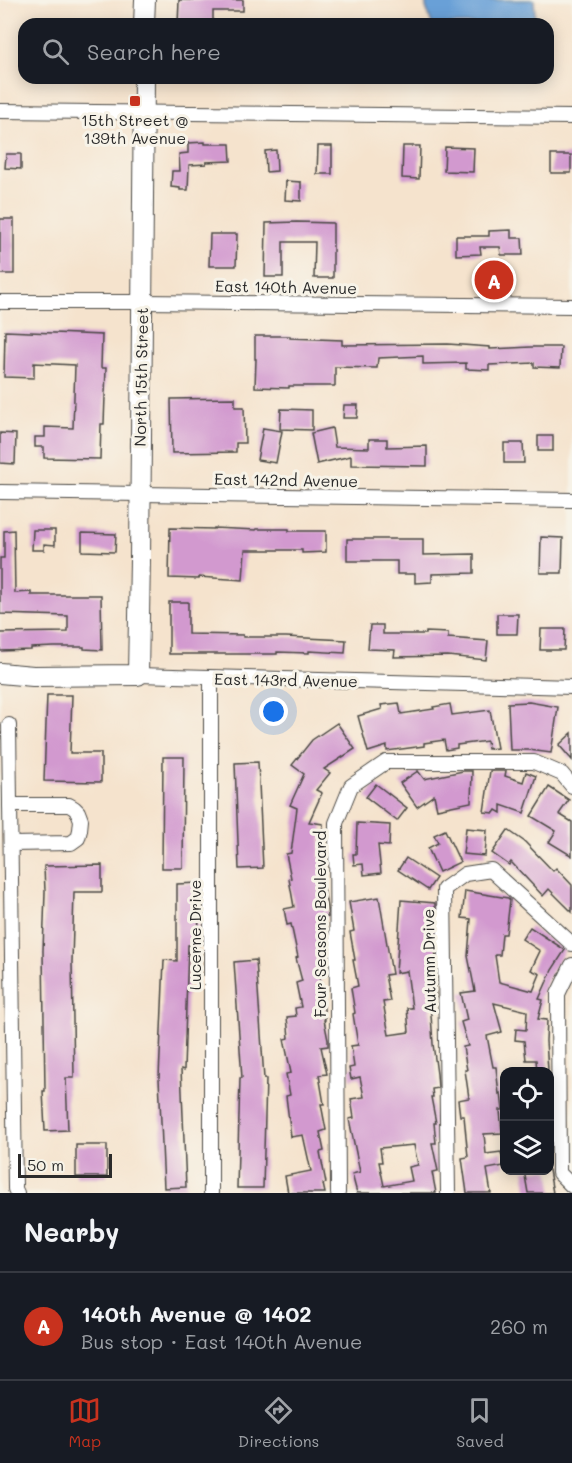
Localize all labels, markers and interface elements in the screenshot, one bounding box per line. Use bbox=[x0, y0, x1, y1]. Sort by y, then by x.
search box bbox=[18, 18, 554, 84]
icon: search bbox=[39, 35, 72, 68]
text: Search here bbox=[87, 37, 221, 66]
marker: 15th Street @ 139th Avenue bbox=[128, 94, 142, 108]
place label: 15th Street @ 139th Avenue bbox=[81, 109, 189, 148]
pin: A bbox=[474, 258, 514, 302]
street label: East 140th Avenue bbox=[215, 275, 357, 298]
street label: North 15th Street bbox=[129, 307, 152, 447]
street label: East 142nd Avenue bbox=[214, 468, 358, 491]
street label: East 143rd Avenue bbox=[214, 668, 358, 691]
your location bbox=[259, 697, 288, 726]
street label: Four Seasons Boulevard bbox=[309, 831, 330, 1017]
street label: Lucerne Drive bbox=[184, 880, 205, 990]
street label: Autumn Drive bbox=[417, 909, 440, 1014]
map controls bbox=[500, 1067, 554, 1175]
button: locate bbox=[500, 1067, 554, 1121]
button: layers bbox=[500, 1121, 554, 1175]
scale bar bbox=[18, 1151, 112, 1178]
text: 50 m bbox=[27, 1154, 64, 1175]
text: Nearby bbox=[24, 1215, 119, 1249]
text: 140th Avenue @ 1402 bbox=[81, 1299, 312, 1328]
text: A bbox=[37, 1313, 50, 1339]
text: 260 m bbox=[490, 1313, 548, 1339]
text: Bus stop · East 140th Avenue bbox=[81, 1328, 362, 1354]
tab: Map bbox=[68, 1394, 101, 1451]
tab: Directions bbox=[238, 1394, 319, 1451]
tab: Saved bbox=[456, 1394, 504, 1451]

